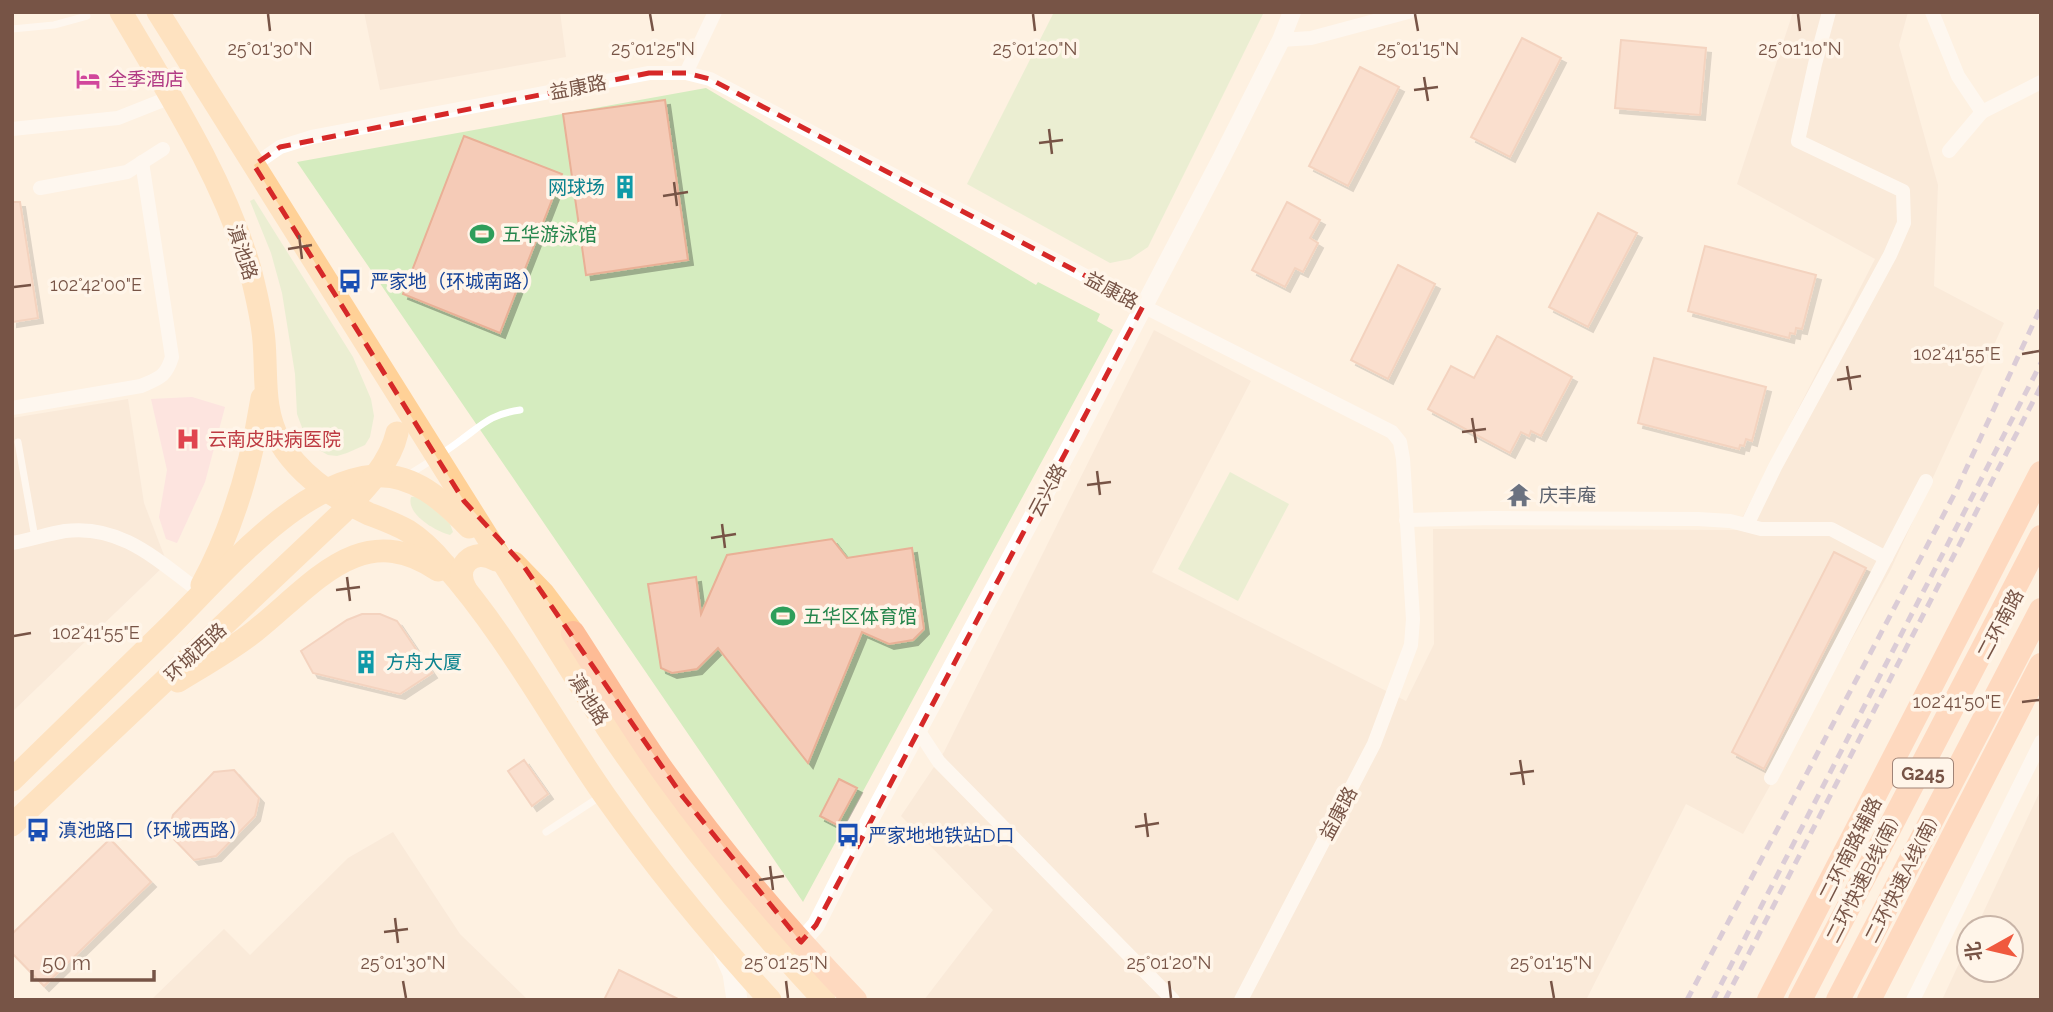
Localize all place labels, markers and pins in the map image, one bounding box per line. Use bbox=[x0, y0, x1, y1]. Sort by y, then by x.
hotel icon: 全季酒店 bbox=[74, 65, 102, 93]
place label: 全季酒店 bbox=[108, 68, 184, 90]
building icon: 网球场 bbox=[611, 173, 639, 201]
place label: 网球场 bbox=[548, 176, 605, 198]
sports icon: 五华游泳馆 bbox=[468, 220, 496, 248]
place label: 五华游泳馆 bbox=[502, 223, 597, 245]
bus stop icon: 严家地（环城南路） bbox=[336, 267, 364, 295]
place label: 严家地（环城南路） bbox=[370, 270, 541, 292]
hospital icon: 云南皮肤病医院 bbox=[174, 425, 202, 453]
place label: 云南皮肤病医院 bbox=[208, 428, 341, 450]
temple icon: 庆丰庵 bbox=[1505, 481, 1533, 509]
place label: 庆丰庵 bbox=[1539, 484, 1596, 506]
sports icon: 五华区体育馆 bbox=[769, 602, 797, 630]
place label: 五华区体育馆 bbox=[803, 605, 917, 627]
building icon: 方舟大厦 bbox=[352, 648, 380, 676]
place label: 方舟大厦 bbox=[386, 651, 462, 673]
bus stop icon: 滇池路口（环城西路） bbox=[24, 816, 52, 844]
place label: 滇池路口（环城西路） bbox=[58, 819, 248, 841]
bus stop icon: 严家地地铁站D口 bbox=[834, 821, 862, 849]
place label: 严家地地铁站D口 bbox=[868, 824, 1015, 846]

